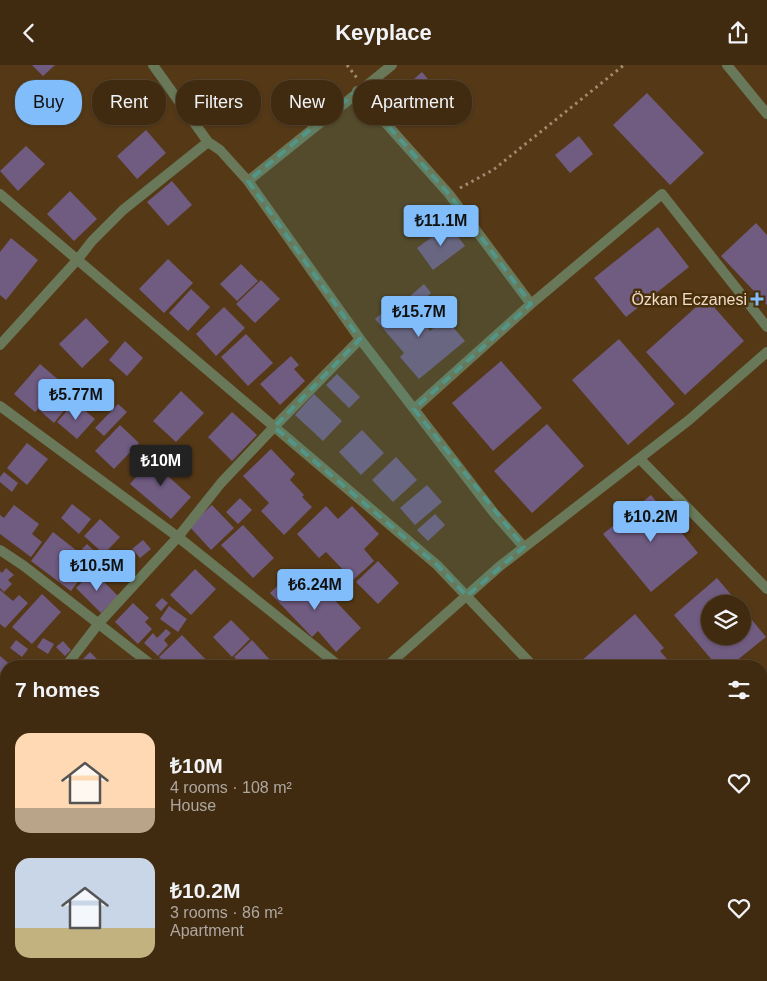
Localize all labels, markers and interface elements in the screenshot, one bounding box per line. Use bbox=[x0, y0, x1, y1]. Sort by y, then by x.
icon: back bbox=[15, 19, 43, 47]
icon: share bbox=[724, 19, 752, 47]
text: Keyplace bbox=[335, 20, 432, 45]
chip: Buy bbox=[15, 80, 82, 125]
chip: Rent bbox=[92, 80, 166, 125]
chip: Filters bbox=[176, 80, 261, 125]
chip: New bbox=[271, 80, 343, 125]
chip: Apartment bbox=[353, 80, 472, 125]
pin: ₺11.1M bbox=[400, 205, 482, 247]
text: ₺11.1M bbox=[415, 212, 467, 229]
place label: Özkan Eczanesi bbox=[631, 291, 747, 308]
marker: Özkan Eczanesi bbox=[751, 293, 763, 305]
pin: ₺15.7M bbox=[378, 295, 460, 338]
text: ₺15.7M bbox=[392, 303, 446, 320]
pin: ₺5.77M bbox=[35, 379, 117, 421]
text: ₺5.77M bbox=[49, 386, 103, 403]
pin: ₺10M bbox=[131, 445, 191, 487]
text: ₺10M bbox=[141, 452, 181, 469]
pin: ₺10.2M bbox=[610, 501, 692, 543]
text: ₺10.2M bbox=[624, 508, 678, 525]
pin: ₺10.5M bbox=[56, 549, 138, 592]
text: ₺10.5M bbox=[70, 557, 124, 574]
pin: ₺6.24M bbox=[274, 569, 356, 611]
text: ₺6.24M bbox=[288, 576, 342, 593]
map controls bbox=[701, 595, 751, 645]
button: layers bbox=[701, 595, 751, 645]
icon: filters bbox=[725, 676, 753, 704]
text: 7 homes bbox=[15, 678, 100, 701]
icon: home bbox=[55, 753, 115, 813]
text: ₺10M bbox=[170, 754, 223, 777]
icon: heart bbox=[725, 769, 753, 797]
text: 4 rooms · 108 m² bbox=[170, 779, 292, 796]
text: House bbox=[170, 797, 216, 814]
icon: home bbox=[55, 878, 115, 938]
text: ₺10.2M bbox=[170, 879, 240, 902]
icon: heart bbox=[725, 894, 753, 922]
text: 3 rooms · 86 m² bbox=[170, 904, 283, 921]
text: Apartment bbox=[170, 922, 244, 939]

